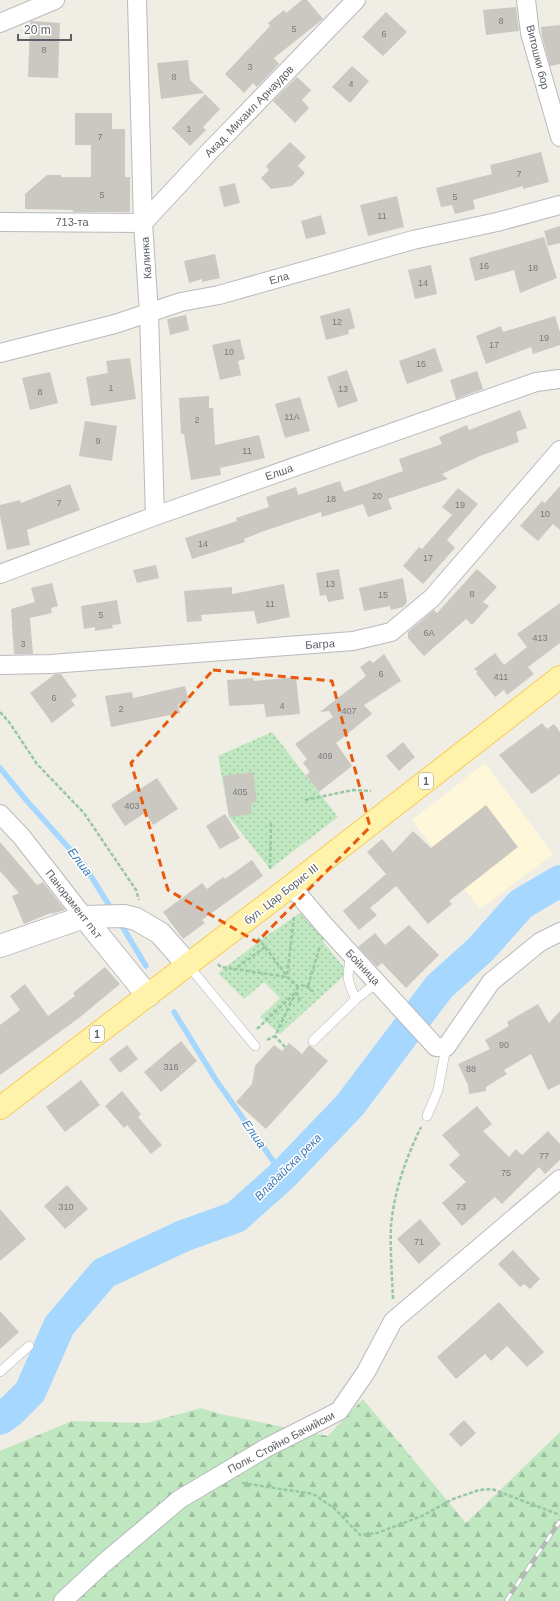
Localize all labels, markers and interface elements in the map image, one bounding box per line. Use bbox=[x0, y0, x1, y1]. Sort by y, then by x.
scale bar bbox=[18, 16, 71, 42]
house number: 8 bbox=[498, 16, 504, 26]
text: 20 m bbox=[24, 23, 51, 37]
house number: 5 bbox=[291, 24, 297, 34]
street label: Витошки бор bbox=[524, 24, 552, 90]
house number: 6 bbox=[381, 29, 387, 39]
house number: 8 bbox=[41, 45, 47, 55]
house number: 3 bbox=[247, 62, 253, 72]
street label: Акад. Михаил Арнаудов bbox=[202, 63, 296, 159]
house number: 8 bbox=[171, 72, 177, 82]
house number: 4 bbox=[348, 79, 354, 89]
house number: 1 bbox=[186, 124, 192, 134]
house number: 7 bbox=[97, 132, 103, 142]
house number: 7 bbox=[516, 169, 522, 179]
house number: 5 bbox=[99, 190, 105, 200]
house number: 5 bbox=[452, 192, 458, 202]
house number: 11 bbox=[377, 211, 387, 221]
street label: 713-та bbox=[55, 216, 89, 228]
street label: Калинка bbox=[138, 236, 153, 280]
house number: 16 bbox=[479, 261, 489, 271]
house number: 18 bbox=[528, 263, 538, 273]
street label: Ела bbox=[268, 269, 291, 287]
house number: 14 bbox=[418, 278, 428, 288]
house number: 12 bbox=[332, 317, 342, 327]
house number: 19 bbox=[539, 333, 549, 343]
house number: 17 bbox=[489, 340, 499, 350]
house number: 10 bbox=[224, 347, 234, 357]
house number: 15 bbox=[416, 359, 426, 369]
house number: 1 bbox=[108, 383, 114, 393]
house number: 13 bbox=[338, 384, 348, 394]
house number: 8 bbox=[37, 387, 43, 397]
house number: 11А bbox=[284, 412, 300, 422]
house number: 2 bbox=[194, 415, 200, 425]
house number: 9 bbox=[95, 436, 101, 446]
house number: 11 bbox=[242, 446, 252, 456]
street label: Елша bbox=[263, 461, 295, 482]
house number: 20 bbox=[372, 491, 382, 501]
house number: 18 bbox=[326, 494, 336, 504]
house number: 7 bbox=[56, 498, 62, 508]
house number: 19 bbox=[455, 500, 465, 510]
house number: 10 bbox=[540, 509, 550, 519]
house number: 14 bbox=[198, 539, 208, 549]
house number: 17 bbox=[423, 553, 433, 563]
house number: 13 bbox=[325, 579, 335, 589]
house number: 8 bbox=[469, 589, 475, 599]
house number: 15 bbox=[378, 590, 388, 600]
house number: 11 bbox=[265, 599, 275, 609]
house number: 5 bbox=[98, 610, 104, 620]
house number: 6А bbox=[423, 628, 435, 638]
house number: 413 bbox=[532, 633, 548, 643]
street label: Багра bbox=[305, 637, 336, 651]
house number: 3 bbox=[20, 639, 26, 649]
house number: 6 bbox=[378, 669, 384, 679]
house number: 411 bbox=[494, 672, 508, 682]
house number: 6 bbox=[51, 693, 57, 703]
house number: 4 bbox=[279, 701, 285, 711]
house number: 2 bbox=[118, 704, 124, 714]
house number: 407 bbox=[341, 706, 357, 716]
house number: 409 bbox=[317, 751, 333, 761]
road number: 1 bbox=[419, 773, 433, 789]
house number: 405 bbox=[232, 787, 248, 797]
house number: 403 bbox=[124, 801, 140, 811]
water label: Елша bbox=[65, 845, 95, 879]
street label: бул. Цар Борис III bbox=[242, 861, 320, 927]
street label: Панорамент път bbox=[43, 867, 105, 941]
street label: Бойница bbox=[344, 947, 383, 988]
road number: 1 bbox=[90, 1026, 104, 1042]
house number: 90 bbox=[499, 1040, 509, 1050]
house number: 316 bbox=[163, 1062, 179, 1072]
house number: 88 bbox=[466, 1064, 476, 1074]
water label: Елша bbox=[239, 1117, 269, 1151]
water label: Владайска река bbox=[252, 1130, 325, 1203]
house number: 77 bbox=[539, 1151, 549, 1161]
house number: 75 bbox=[501, 1168, 511, 1178]
house number: 310 bbox=[58, 1202, 74, 1212]
house number: 73 bbox=[456, 1202, 466, 1212]
house number: 71 bbox=[414, 1237, 424, 1247]
street label: Полк. Стойно Бачийски bbox=[226, 1409, 336, 1475]

